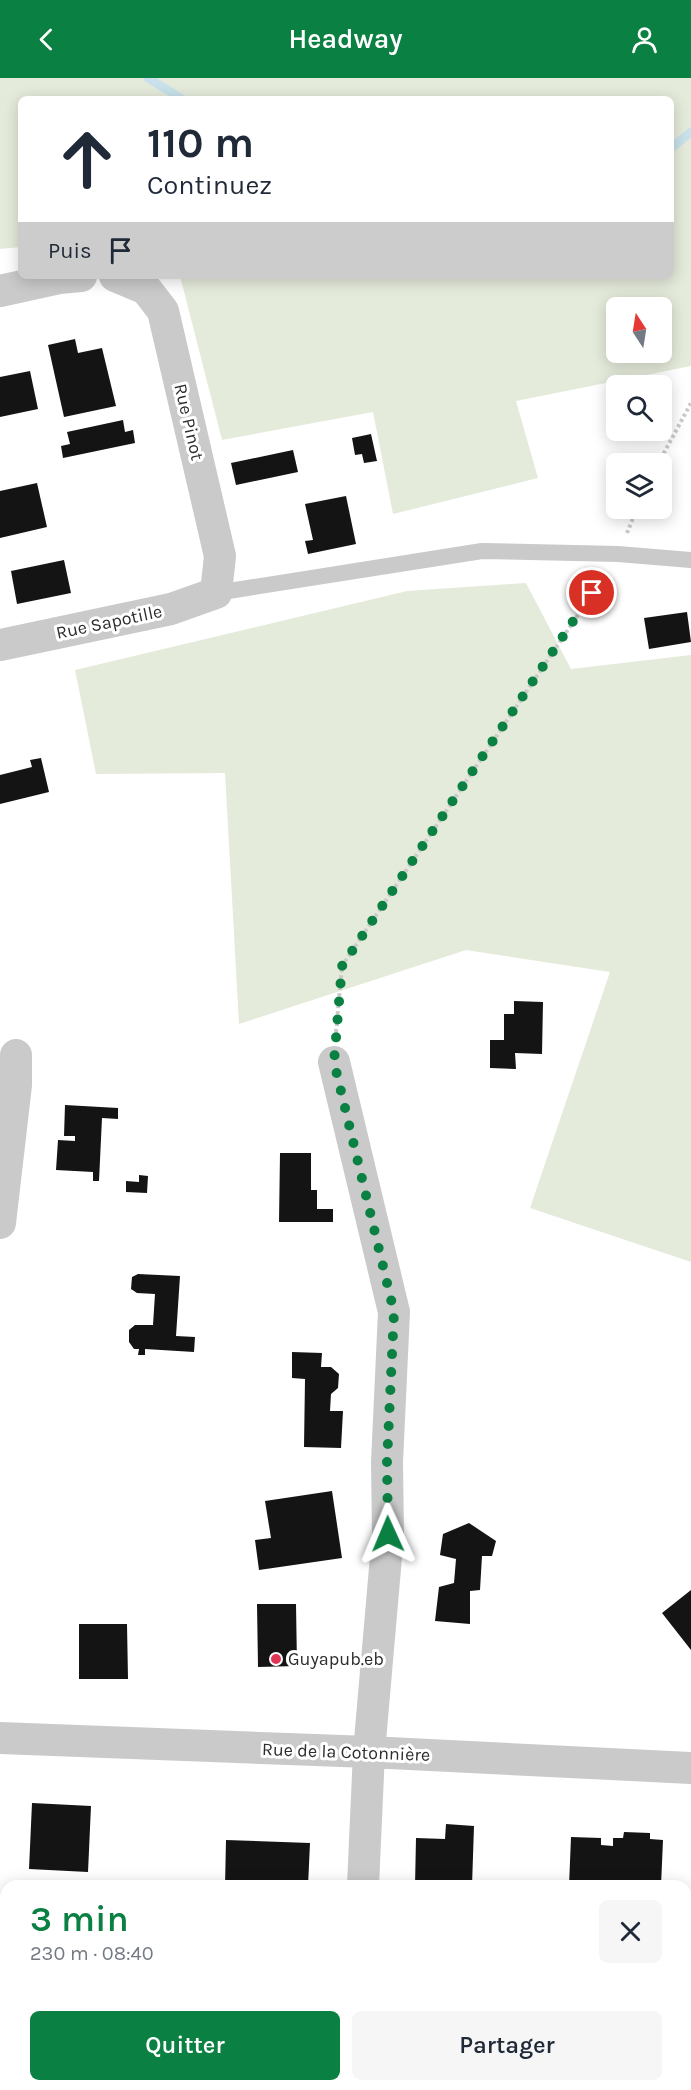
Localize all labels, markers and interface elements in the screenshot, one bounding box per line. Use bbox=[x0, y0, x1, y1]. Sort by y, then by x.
icon: back bbox=[30, 23, 63, 56]
text: Headway bbox=[289, 23, 402, 55]
icon: person bbox=[628, 23, 661, 56]
text: 110 m bbox=[147, 118, 254, 168]
icon: ahead bbox=[48, 120, 126, 198]
text: Continuez bbox=[147, 169, 272, 201]
icon: arrive bbox=[104, 234, 137, 267]
text: Puis bbox=[48, 238, 92, 264]
north arrow bbox=[606, 297, 672, 363]
map controls bbox=[606, 297, 672, 519]
button: search bbox=[606, 375, 672, 441]
street label: Rue Pinot bbox=[169, 381, 209, 463]
button: layers bbox=[606, 453, 672, 519]
pin bbox=[566, 567, 617, 618]
icon: arrive bbox=[575, 576, 608, 609]
street label: Rue Sapotille bbox=[54, 600, 164, 644]
position arrow bbox=[356, 1502, 420, 1566]
place label: Guyapub.eb bbox=[288, 1648, 384, 1670]
marker: Guyapub.eb bbox=[269, 1652, 283, 1666]
street label: Rue de la Cotonnière bbox=[261, 1738, 431, 1766]
text: 3 min bbox=[30, 1898, 129, 1940]
button: close bbox=[599, 1900, 662, 1963]
text: 230 m · 08:40 bbox=[30, 1942, 154, 1965]
button: Quitter bbox=[30, 2011, 340, 2080]
button: Partager bbox=[352, 2011, 662, 2080]

